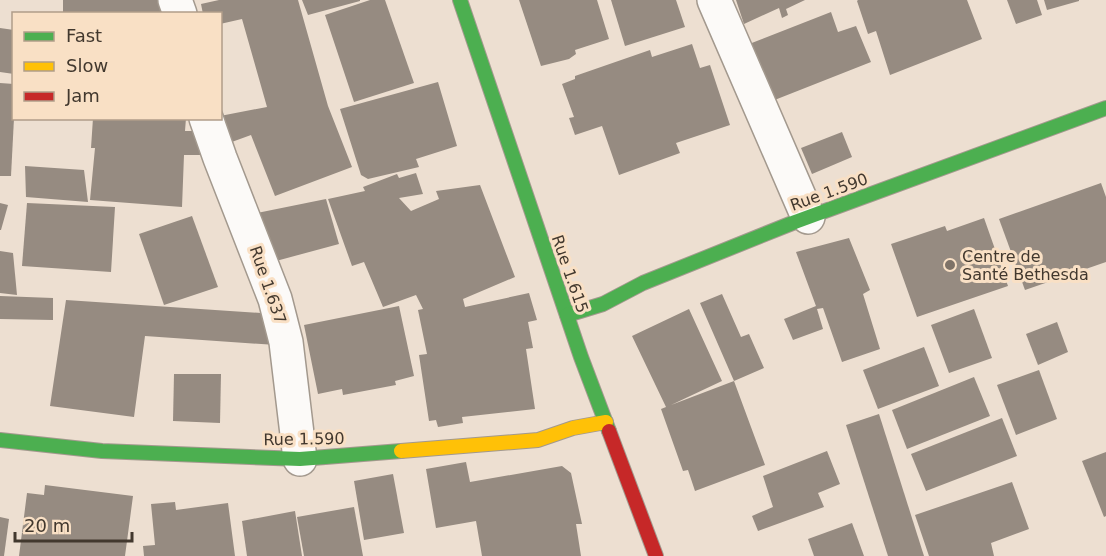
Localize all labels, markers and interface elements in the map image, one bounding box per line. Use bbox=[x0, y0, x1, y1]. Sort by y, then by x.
legend bbox=[12, 12, 222, 120]
text: Fast bbox=[66, 25, 102, 46]
text: Slow bbox=[66, 55, 108, 76]
text: Jam bbox=[65, 85, 100, 106]
street label: Rue 1.590 bbox=[788, 169, 870, 215]
street label: Rue 1.615 bbox=[548, 232, 592, 316]
street label: Rue 1.637 bbox=[246, 243, 290, 327]
place label: Centre de Santé Bethesda bbox=[962, 247, 1089, 284]
marker: Centre de Santé Bethesda bbox=[943, 258, 957, 272]
street label: Rue 1.590 bbox=[263, 429, 345, 449]
scale bar bbox=[15, 505, 132, 543]
text: 20 m bbox=[24, 515, 70, 536]

